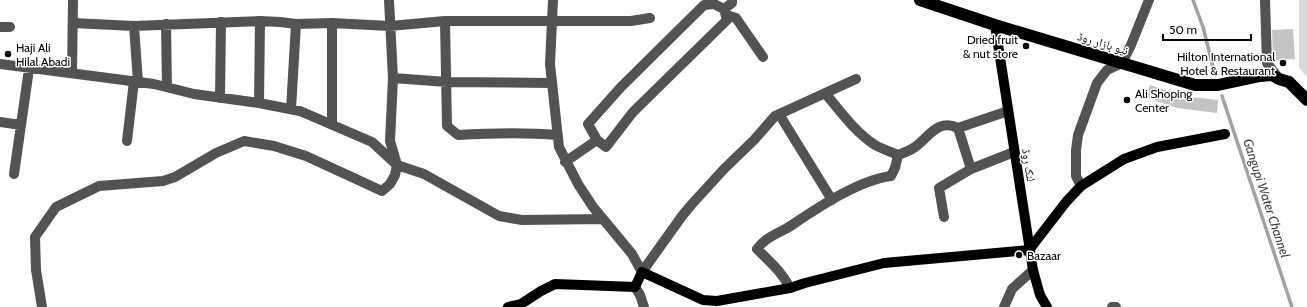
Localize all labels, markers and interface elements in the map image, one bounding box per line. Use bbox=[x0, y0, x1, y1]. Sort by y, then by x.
scale bar bbox=[1163, 16, 1251, 42]
text: 50 m bbox=[1169, 22, 1197, 37]
street label: نیو بازار روڈ bbox=[1076, 28, 1130, 58]
place label: Dried fruit & nut store bbox=[963, 32, 1018, 61]
place label: Haji Ali Hilal Abadi bbox=[16, 40, 70, 69]
marker: Dried fruit & nut store bbox=[1021, 41, 1031, 51]
marker: Haji Ali Hilal Abadi bbox=[3, 49, 13, 59]
place label: Hilton International Hotel & Restaurant bbox=[1177, 49, 1275, 78]
marker: Hilton International Hotel & Restaurant bbox=[1278, 58, 1288, 68]
place label: Ali Shoping Center bbox=[1135, 86, 1193, 115]
marker: Ali Shoping Center bbox=[1122, 95, 1132, 105]
water label: Gangupi Water Channel bbox=[1240, 136, 1294, 260]
street label: لنک روڈ bbox=[1019, 147, 1039, 183]
place label: Bazaar bbox=[1027, 248, 1061, 263]
marker: Bazaar bbox=[1014, 250, 1024, 260]

